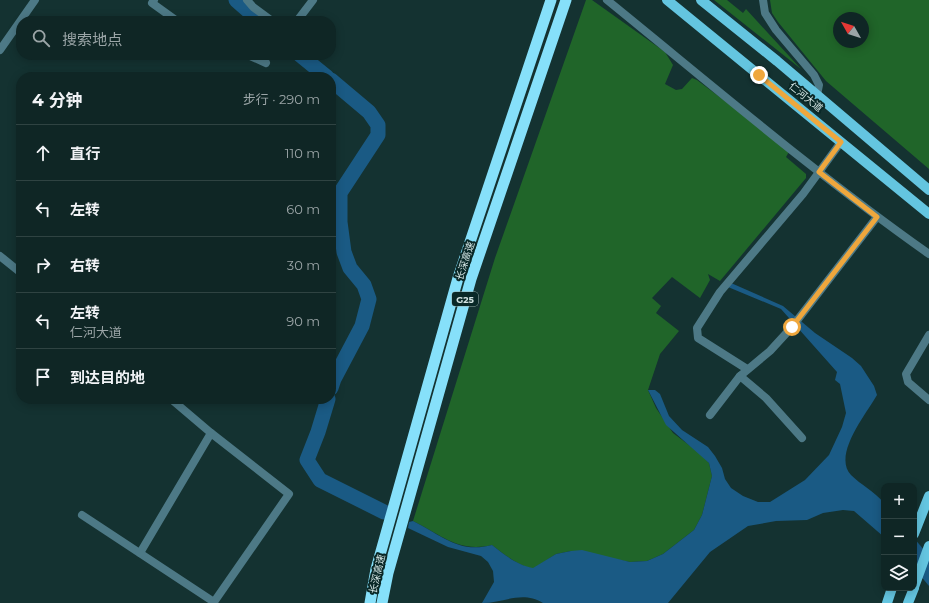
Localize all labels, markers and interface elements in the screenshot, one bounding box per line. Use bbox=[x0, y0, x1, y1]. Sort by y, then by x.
north arrow bbox=[833, 12, 869, 48]
search box bbox=[16, 16, 336, 60]
icon: search bbox=[30, 27, 52, 49]
text: 搜索地点 bbox=[62, 30, 122, 49]
route end bbox=[750, 66, 768, 84]
street label: 仁河大道 bbox=[786, 79, 826, 115]
text: 4 分钟 bbox=[32, 90, 83, 110]
text: 步行 · 290 m bbox=[243, 91, 320, 107]
icon: ahead bbox=[32, 142, 54, 164]
text: 直行 bbox=[70, 144, 100, 163]
text: 110 m bbox=[285, 145, 320, 161]
icon: left bbox=[32, 198, 54, 220]
text: 左转 bbox=[70, 200, 100, 219]
text: 60 m bbox=[286, 201, 320, 217]
street label: 长深高速 bbox=[453, 240, 477, 282]
icon: right bbox=[32, 254, 54, 276]
text: 右转 bbox=[70, 256, 100, 275]
text: 30 m bbox=[287, 257, 320, 273]
road number: G25 bbox=[452, 292, 478, 306]
text: 左转 bbox=[70, 303, 100, 322]
icon: left bbox=[32, 310, 54, 332]
text: 90 m bbox=[286, 313, 320, 329]
route start bbox=[783, 318, 801, 336]
text: 仁河大道 bbox=[70, 324, 122, 340]
icon: arrive bbox=[32, 366, 54, 388]
text: 到达目的地 bbox=[70, 368, 145, 387]
map controls bbox=[881, 483, 917, 591]
button: + bbox=[881, 483, 917, 519]
button: − bbox=[881, 519, 917, 555]
street label: 长深高速 bbox=[366, 553, 388, 595]
button: layers bbox=[881, 555, 917, 591]

